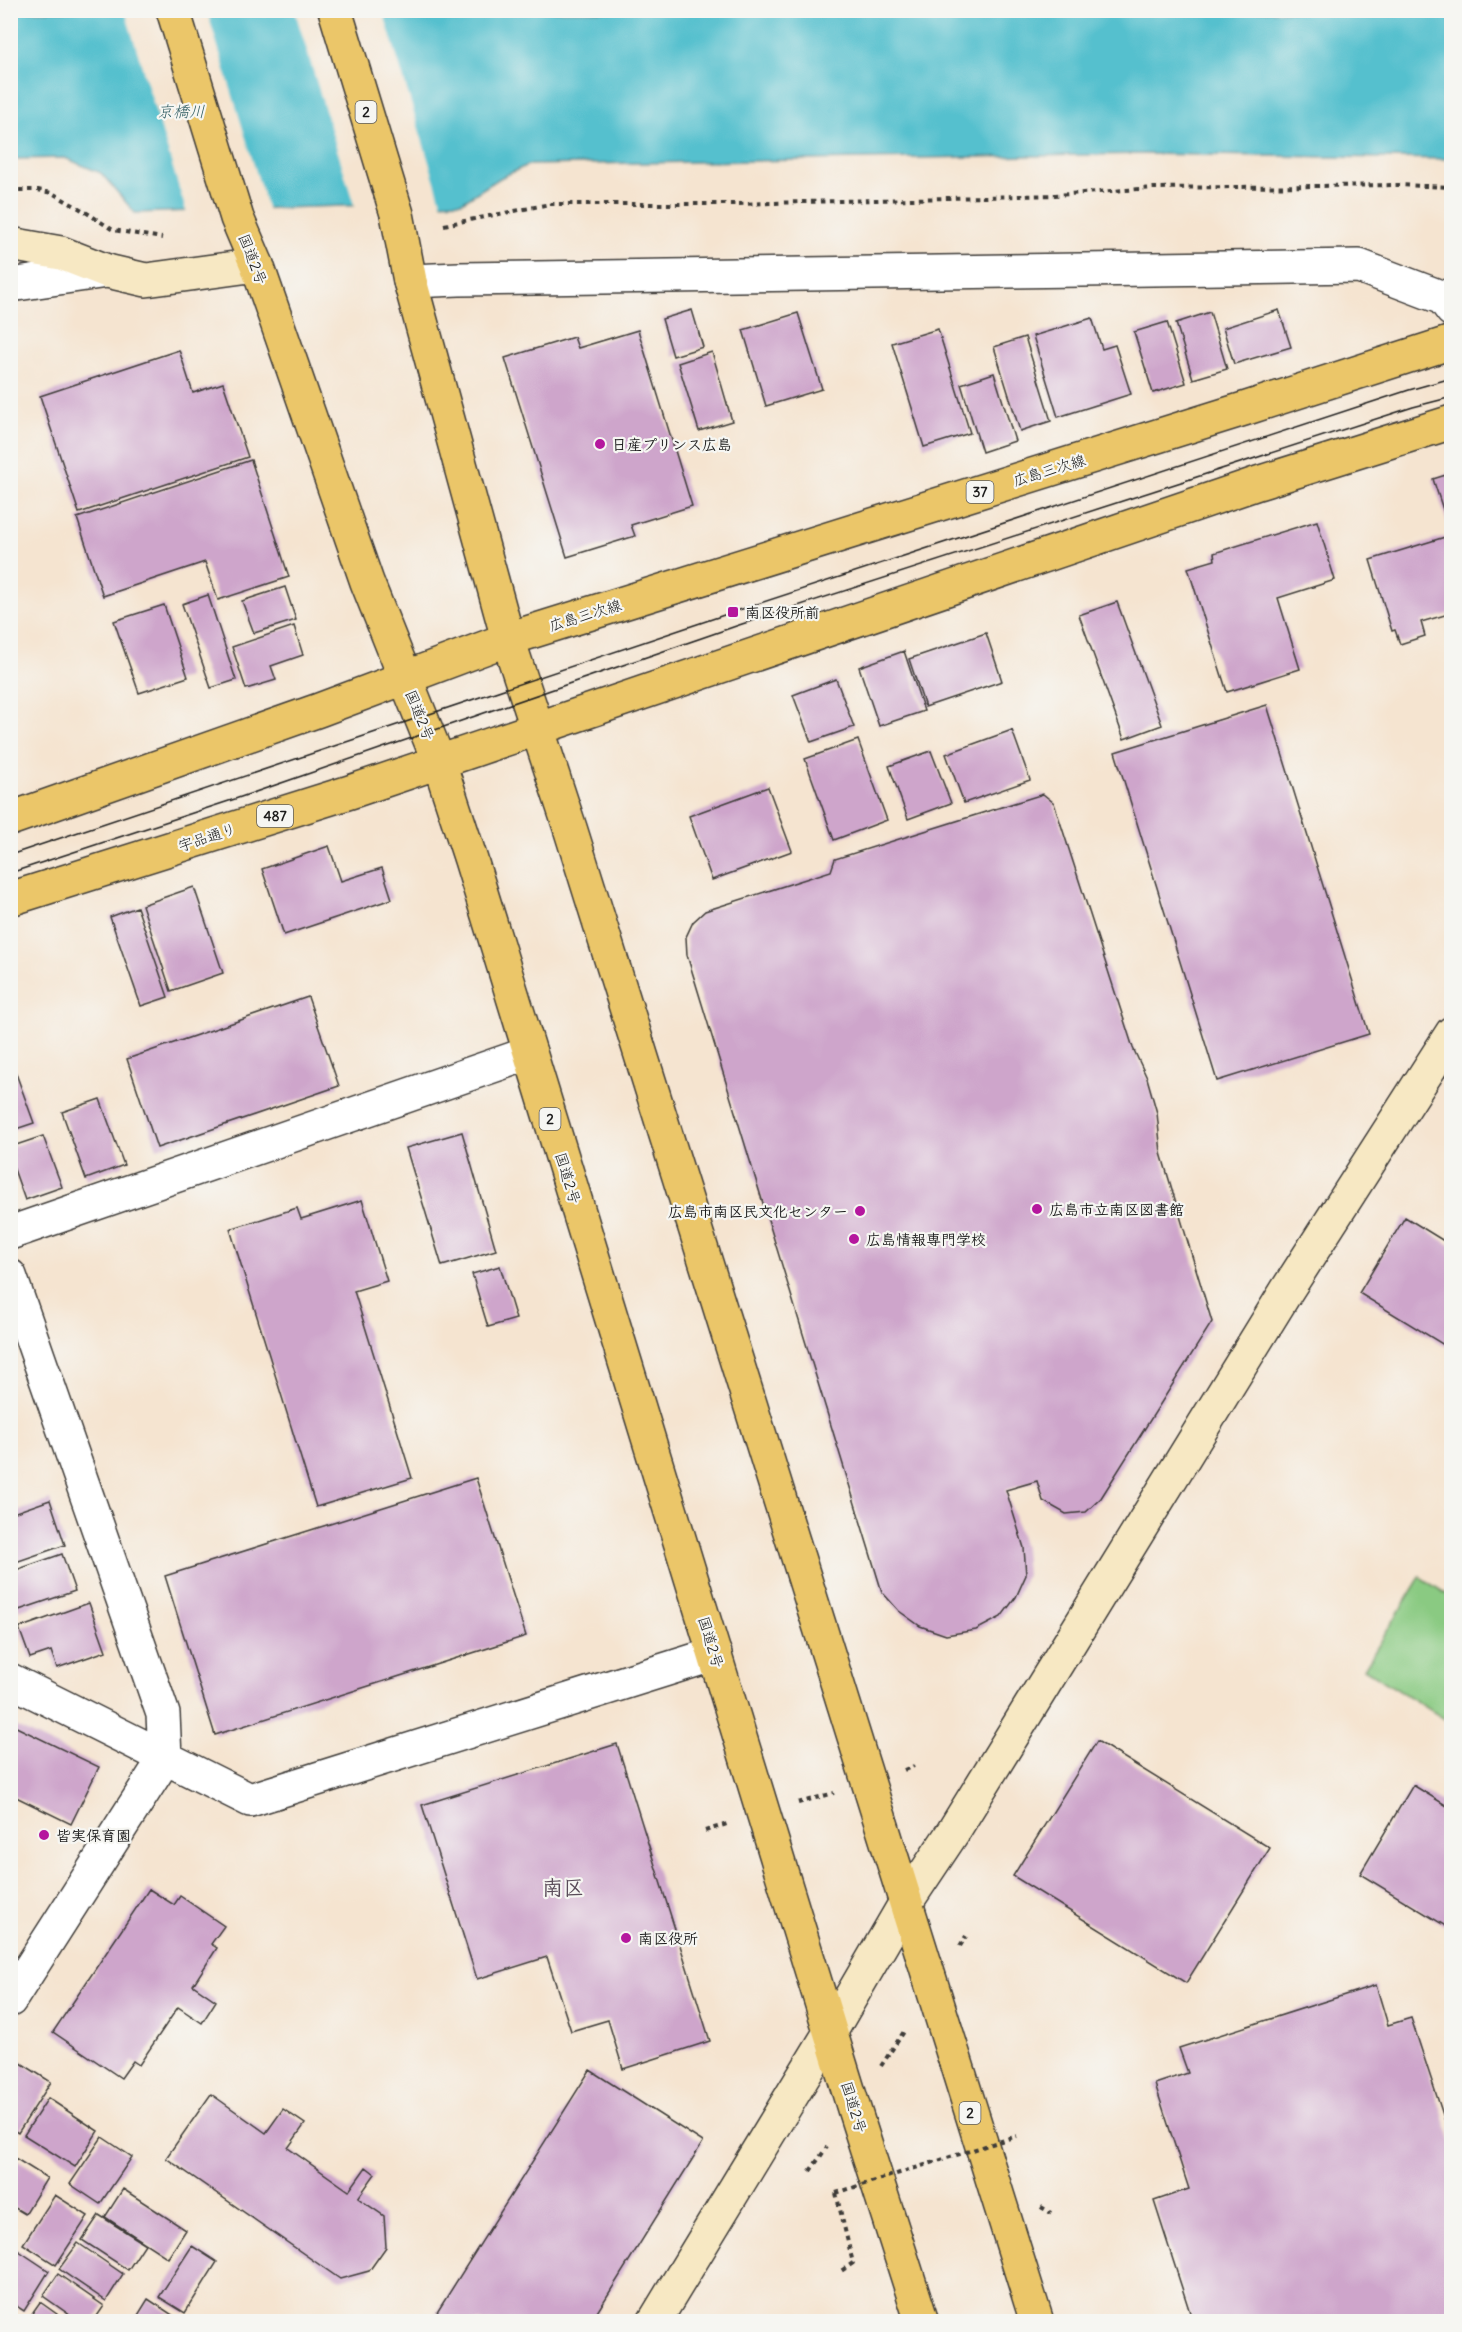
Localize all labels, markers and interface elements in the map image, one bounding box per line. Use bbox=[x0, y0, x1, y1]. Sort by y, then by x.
water label: 京橋川 bbox=[157, 101, 205, 121]
road number: 2 bbox=[356, 101, 376, 123]
street label: 国道2号 bbox=[235, 231, 271, 287]
place label: 日産プリンス広島 bbox=[612, 435, 732, 454]
marker: 日産プリンス広島 bbox=[593, 437, 607, 451]
street label: 広島三次線 bbox=[1010, 450, 1088, 490]
road number: 37 bbox=[966, 481, 994, 503]
street label: 広島三次線 bbox=[546, 595, 624, 635]
place label: 南区役所前 bbox=[745, 603, 820, 622]
marker: 南区役所前 bbox=[726, 605, 740, 619]
street label: 国道2号 bbox=[401, 687, 439, 743]
road number: 487 bbox=[257, 805, 293, 827]
street label: 宇品通り bbox=[176, 819, 238, 855]
road number: 2 bbox=[540, 1108, 560, 1130]
street label: 国道2号 bbox=[551, 1150, 585, 1206]
place label: 広島市立南区図書館 bbox=[1049, 1200, 1184, 1219]
place label: 広島市南区民文化センター bbox=[668, 1202, 848, 1221]
marker: 広島市立南区図書館 bbox=[1030, 1202, 1044, 1216]
marker: 広島市南区民文化センター bbox=[853, 1204, 867, 1218]
place label: 広島情報専門学校 bbox=[866, 1230, 986, 1249]
marker: 広島情報専門学校 bbox=[847, 1232, 861, 1246]
street label: 国道2号 bbox=[694, 1614, 728, 1670]
place label: 皆実保育園 bbox=[56, 1826, 131, 1845]
marker: 皆実保育園 bbox=[37, 1828, 51, 1842]
district label: 南区 bbox=[542, 1874, 584, 1901]
place label: 南区役所 bbox=[638, 1929, 698, 1948]
marker: 南区役所 bbox=[619, 1931, 633, 1945]
street label: 国道2号 bbox=[837, 2079, 871, 2135]
road number: 2 bbox=[960, 2102, 980, 2124]

